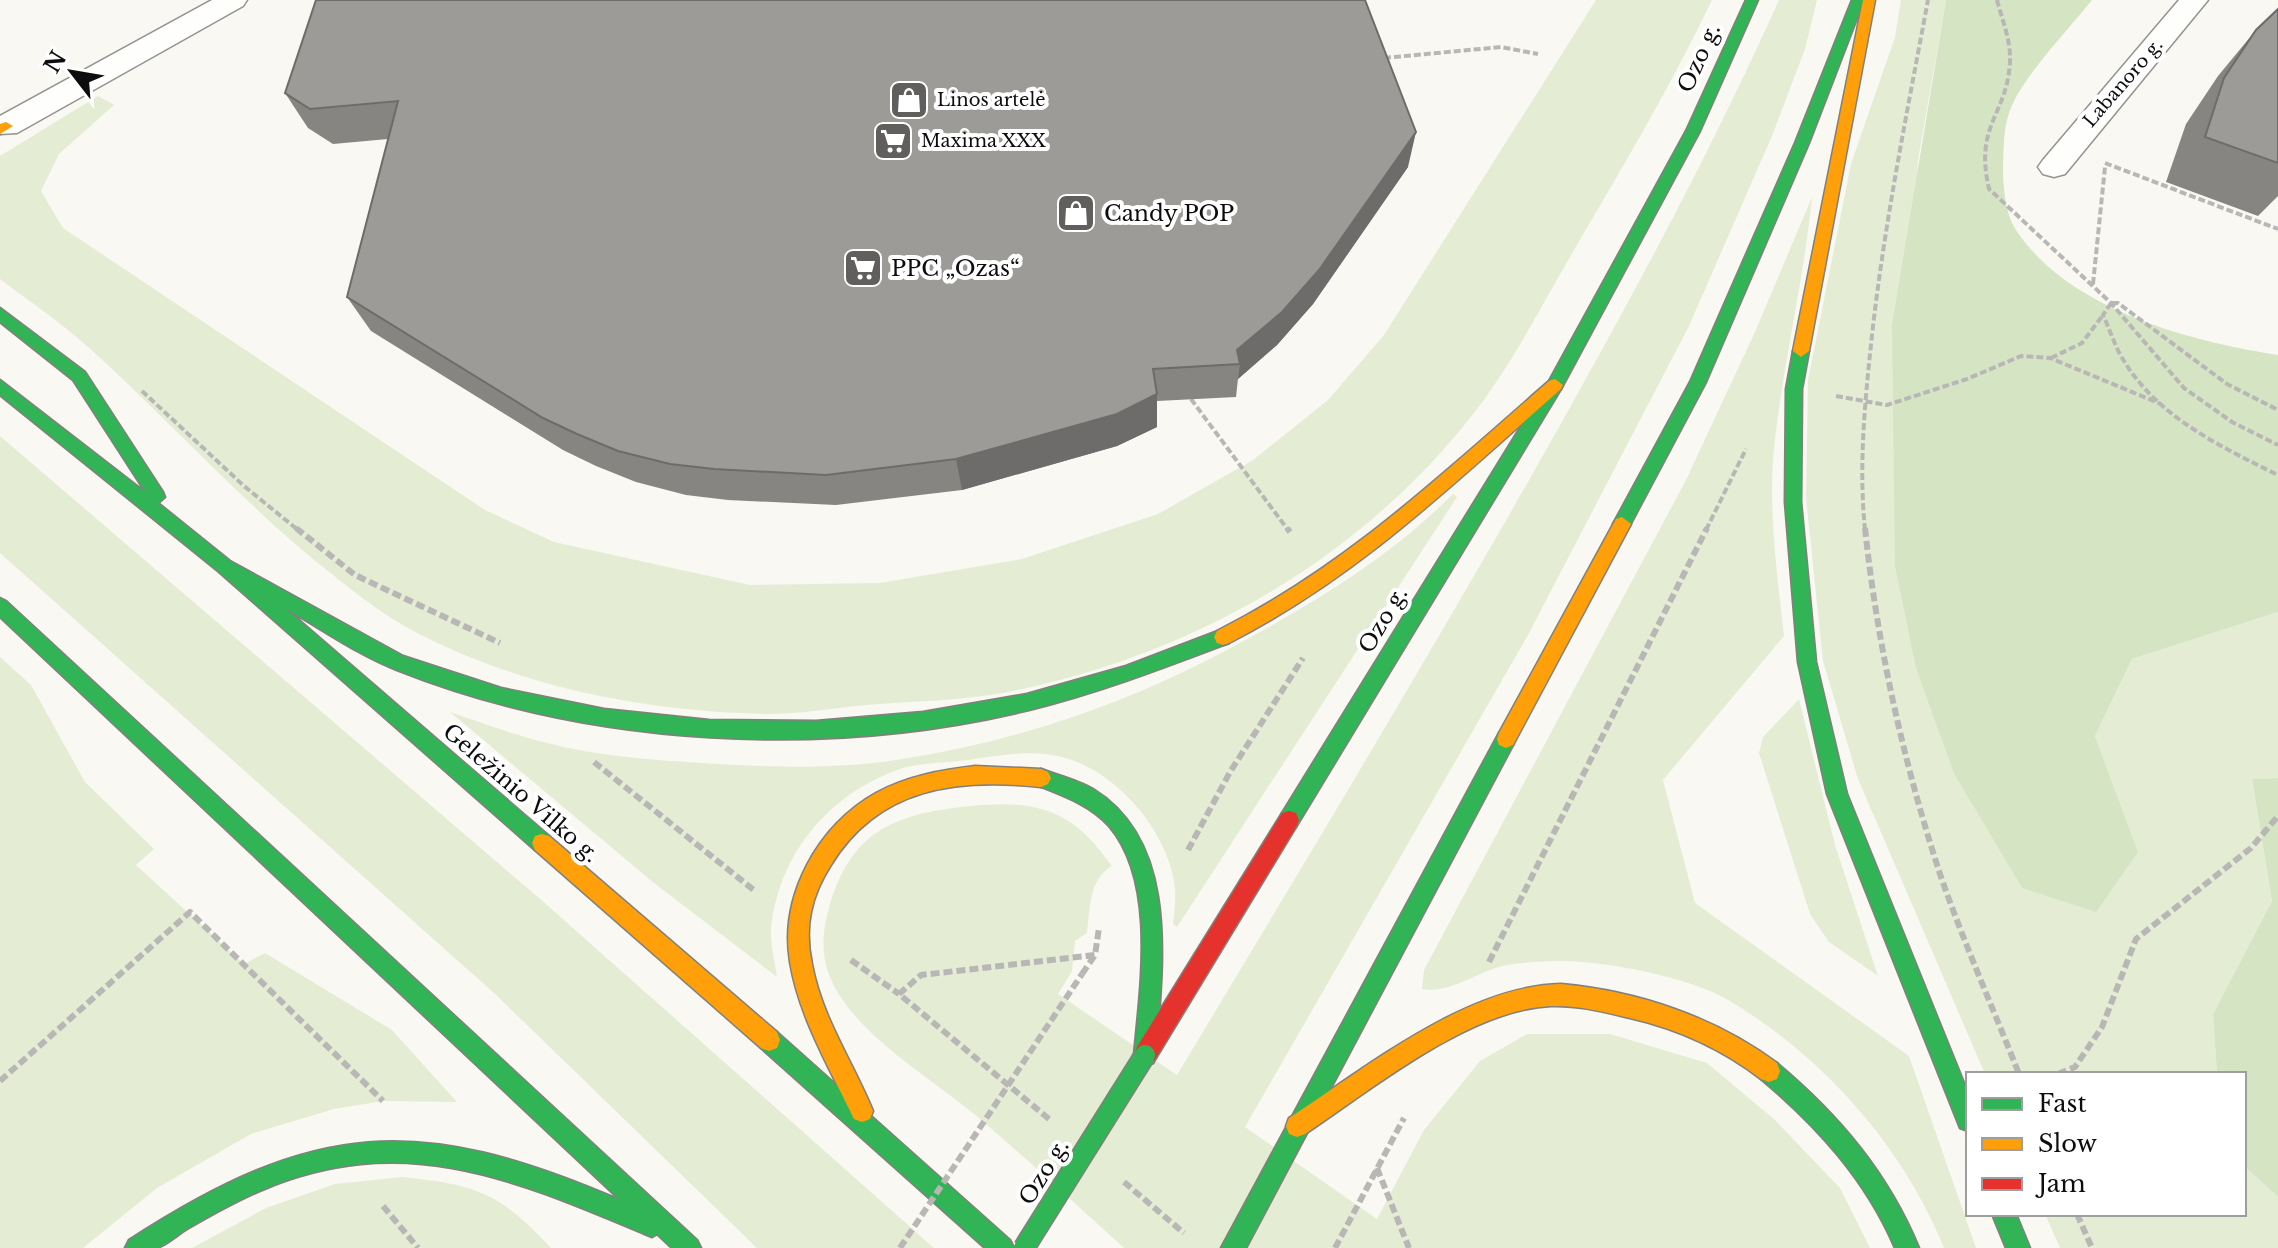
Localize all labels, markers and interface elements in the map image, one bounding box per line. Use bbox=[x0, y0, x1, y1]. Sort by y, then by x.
street label: Ozo g. bbox=[1672, 19, 1726, 97]
north arrow bbox=[32, 32, 112, 112]
street label: Labanoro g. bbox=[2079, 34, 2167, 132]
text: N bbox=[38, 46, 72, 78]
shop icon: Linos artelė bbox=[888, 79, 930, 121]
place label: Linos artelė bbox=[937, 89, 1046, 111]
supermarket icon: Maxima XXX bbox=[872, 120, 914, 162]
place label: Maxima XXX bbox=[921, 130, 1046, 152]
shop icon: Candy POP bbox=[1055, 192, 1097, 234]
place label: Candy POP bbox=[1104, 200, 1234, 227]
supermarket icon: PPC „Ozas“ bbox=[842, 247, 884, 289]
place label: PPC „Ozas“ bbox=[891, 255, 1020, 282]
street label: Ozo g. bbox=[1353, 582, 1413, 658]
street label: Geležinio Vilko g. bbox=[437, 718, 605, 868]
legend bbox=[1966, 1072, 2246, 1216]
text: Fast bbox=[2038, 1089, 2086, 1118]
text: Slow bbox=[2038, 1129, 2097, 1158]
street label: Ozo g. bbox=[1013, 1134, 1075, 1210]
text: Jam bbox=[2035, 1169, 2086, 1198]

